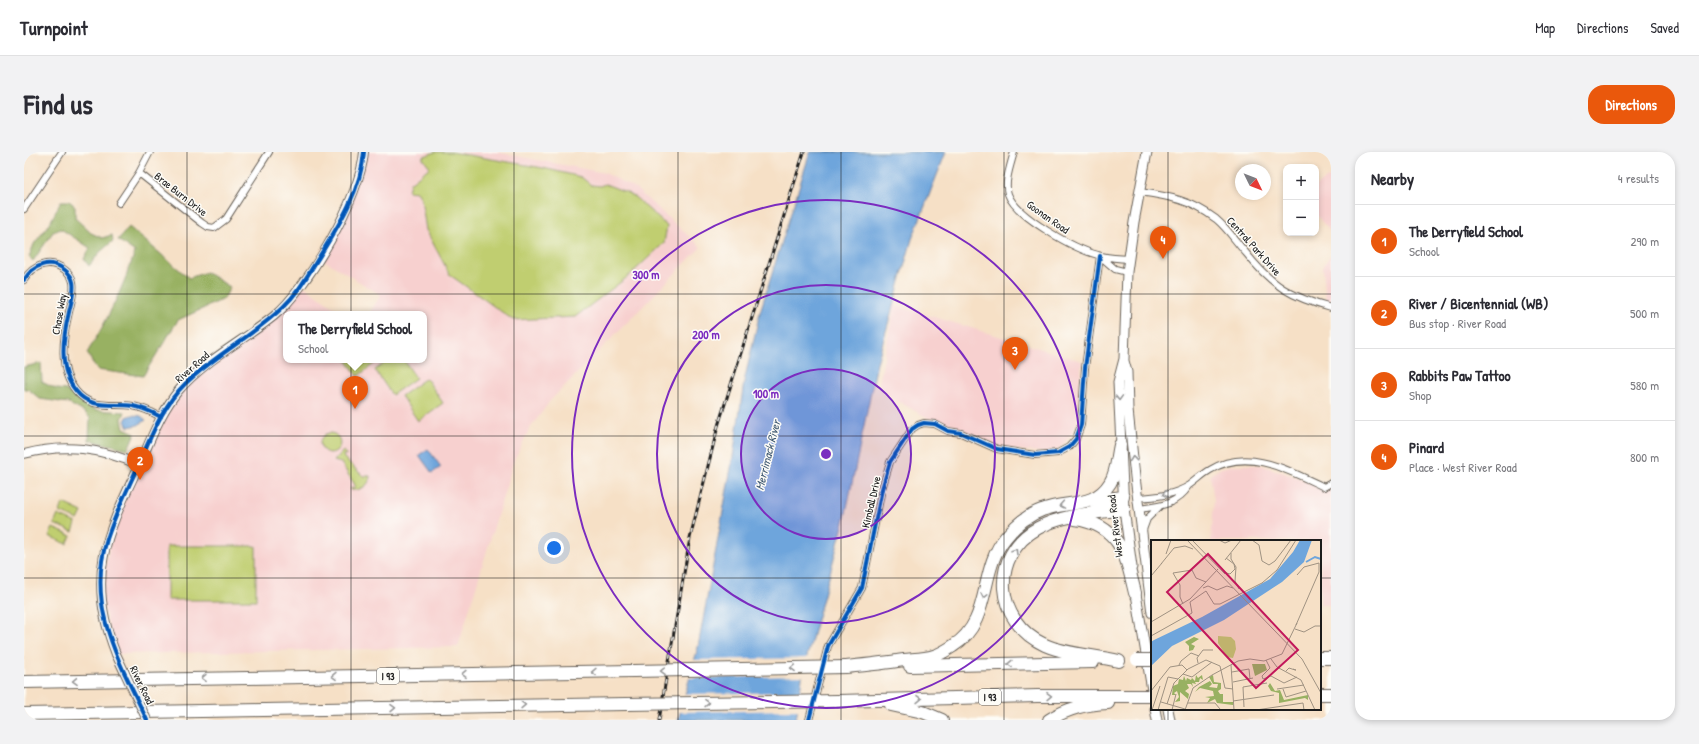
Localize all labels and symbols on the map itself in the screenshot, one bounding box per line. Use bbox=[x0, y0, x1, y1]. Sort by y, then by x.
north arrow bbox=[1235, 164, 1271, 200]
street label: Brae Burn Drive bbox=[152, 169, 211, 219]
street label: Goonan Road bbox=[1024, 197, 1073, 237]
street label: Central Park Drive bbox=[1224, 214, 1285, 279]
pin: 4 bbox=[1150, 226, 1176, 259]
text: 300 m bbox=[632, 266, 660, 283]
street label: Chase Way bbox=[48, 292, 70, 336]
text: 200 m bbox=[692, 326, 720, 343]
pin: 3 bbox=[1002, 337, 1028, 370]
street label: River Road bbox=[172, 348, 213, 386]
pin: 1 bbox=[342, 376, 368, 409]
text: 100 m bbox=[753, 385, 779, 402]
one-way arrow bbox=[1115, 395, 1123, 401]
water label: Merrimack River bbox=[751, 417, 785, 492]
pin: 2 bbox=[127, 447, 153, 480]
centre of rings bbox=[819, 447, 833, 461]
one-way arrow bbox=[1129, 456, 1138, 462]
street label: Kimball Drive bbox=[858, 474, 884, 529]
one-way arrow bbox=[1161, 490, 1168, 498]
street label: West River Road bbox=[1104, 493, 1126, 558]
one-way arrow bbox=[1059, 501, 1065, 509]
your location bbox=[544, 538, 564, 558]
inset map bbox=[1151, 540, 1321, 710]
one-way arrow bbox=[1010, 548, 1017, 555]
one-way arrow bbox=[981, 593, 989, 600]
one-way arrow bbox=[1007, 660, 1013, 668]
street label: River Road bbox=[127, 663, 158, 707]
one-way arrow bbox=[790, 664, 796, 672]
one-way arrow bbox=[660, 666, 666, 675]
road number: I 93 bbox=[377, 668, 399, 684]
one-way arrow bbox=[591, 668, 597, 676]
one-way arrow bbox=[461, 670, 467, 678]
one-way arrow bbox=[331, 672, 337, 681]
one-way arrow bbox=[201, 674, 207, 683]
one-way arrow bbox=[72, 677, 78, 685]
road number: I 93 bbox=[979, 689, 1001, 705]
one-way arrow bbox=[1046, 692, 1052, 700]
one-way arrow bbox=[916, 695, 922, 703]
one-way arrow bbox=[704, 699, 710, 707]
one-way arrow bbox=[520, 701, 526, 710]
one-way arrow bbox=[390, 704, 396, 712]

